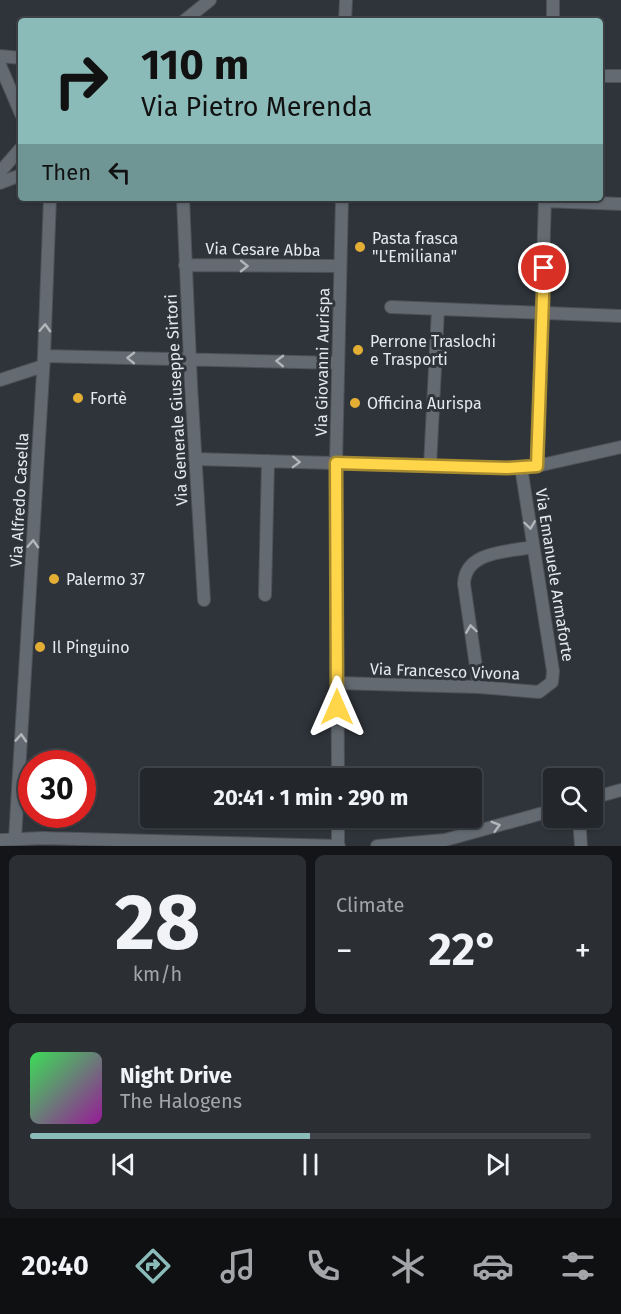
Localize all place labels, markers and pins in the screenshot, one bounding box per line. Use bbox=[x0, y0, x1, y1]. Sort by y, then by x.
place label: Pasta frasca "L'Emiliana" bbox=[372, 229, 458, 266]
marker: Pasta frasca "L'Emiliana" bbox=[353, 240, 367, 254]
pin bbox=[518, 242, 569, 293]
place label: Perrone Traslochi e Trasporti bbox=[370, 332, 496, 369]
marker: Perrone Traslochi e Trasporti bbox=[351, 343, 365, 357]
place label: Fortè bbox=[90, 389, 127, 408]
marker: Fortè bbox=[71, 391, 85, 405]
place label: Officina Aurispa bbox=[367, 394, 482, 413]
marker: Officina Aurispa bbox=[348, 396, 362, 410]
place label: Palermo 37 bbox=[66, 570, 145, 589]
marker: Palermo 37 bbox=[47, 572, 61, 586]
place label: Il Pinguino bbox=[52, 638, 130, 657]
marker: Il Pinguino bbox=[33, 640, 47, 654]

